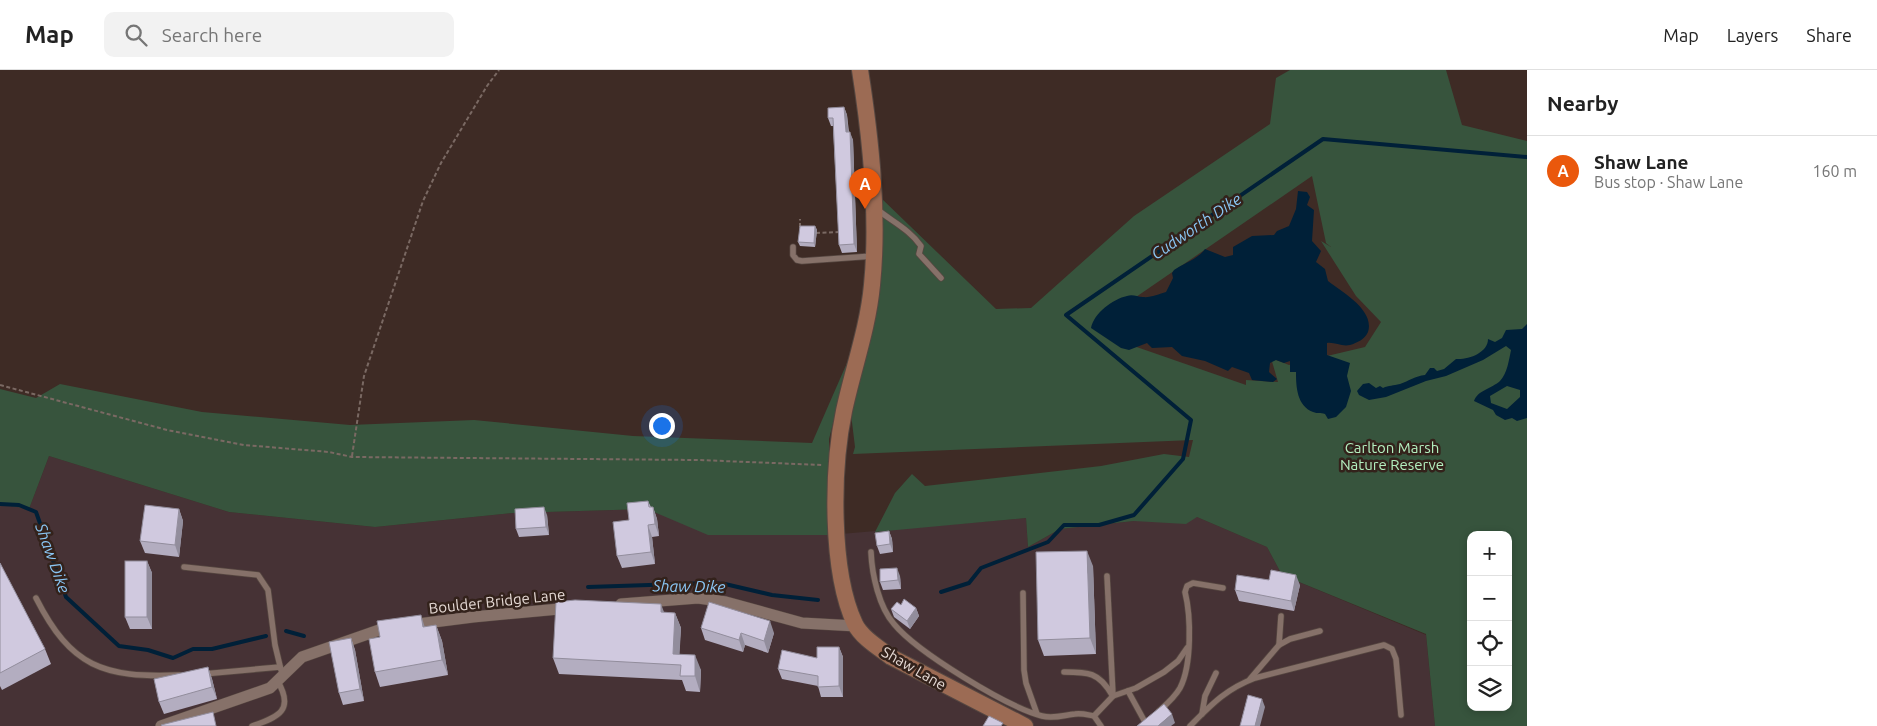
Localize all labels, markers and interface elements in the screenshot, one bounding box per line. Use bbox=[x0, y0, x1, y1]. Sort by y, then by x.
search box bbox=[104, 12, 454, 57]
text: Map bbox=[25, 21, 74, 48]
icon: search bbox=[122, 21, 150, 49]
text: Search here bbox=[162, 24, 262, 46]
text: Map bbox=[1663, 25, 1699, 45]
text: Layers bbox=[1727, 25, 1778, 45]
text: Share bbox=[1806, 25, 1852, 45]
text: Nearby bbox=[1547, 91, 1618, 115]
text: Shaw Lane bbox=[1594, 151, 1688, 173]
text: A bbox=[1557, 162, 1569, 180]
text: 160 m bbox=[1812, 162, 1857, 180]
pin: A bbox=[849, 168, 881, 209]
text: Bus stop · Shaw Lane bbox=[1594, 173, 1743, 191]
water label: Cudworth Dike bbox=[1148, 189, 1244, 263]
your location bbox=[649, 413, 675, 439]
park label: Carlton Marsh Nature Reserve bbox=[1340, 439, 1444, 473]
water label: Shaw Dike bbox=[32, 520, 74, 595]
map controls bbox=[1467, 531, 1512, 711]
button: + bbox=[1467, 531, 1512, 576]
water label: Shaw Dike bbox=[651, 576, 726, 596]
button: − bbox=[1467, 576, 1512, 621]
street label: Boulder Bridge Lane bbox=[428, 585, 566, 617]
button: locate bbox=[1467, 621, 1512, 666]
street label: Shaw Lane bbox=[879, 643, 949, 693]
button: layers bbox=[1467, 666, 1512, 711]

